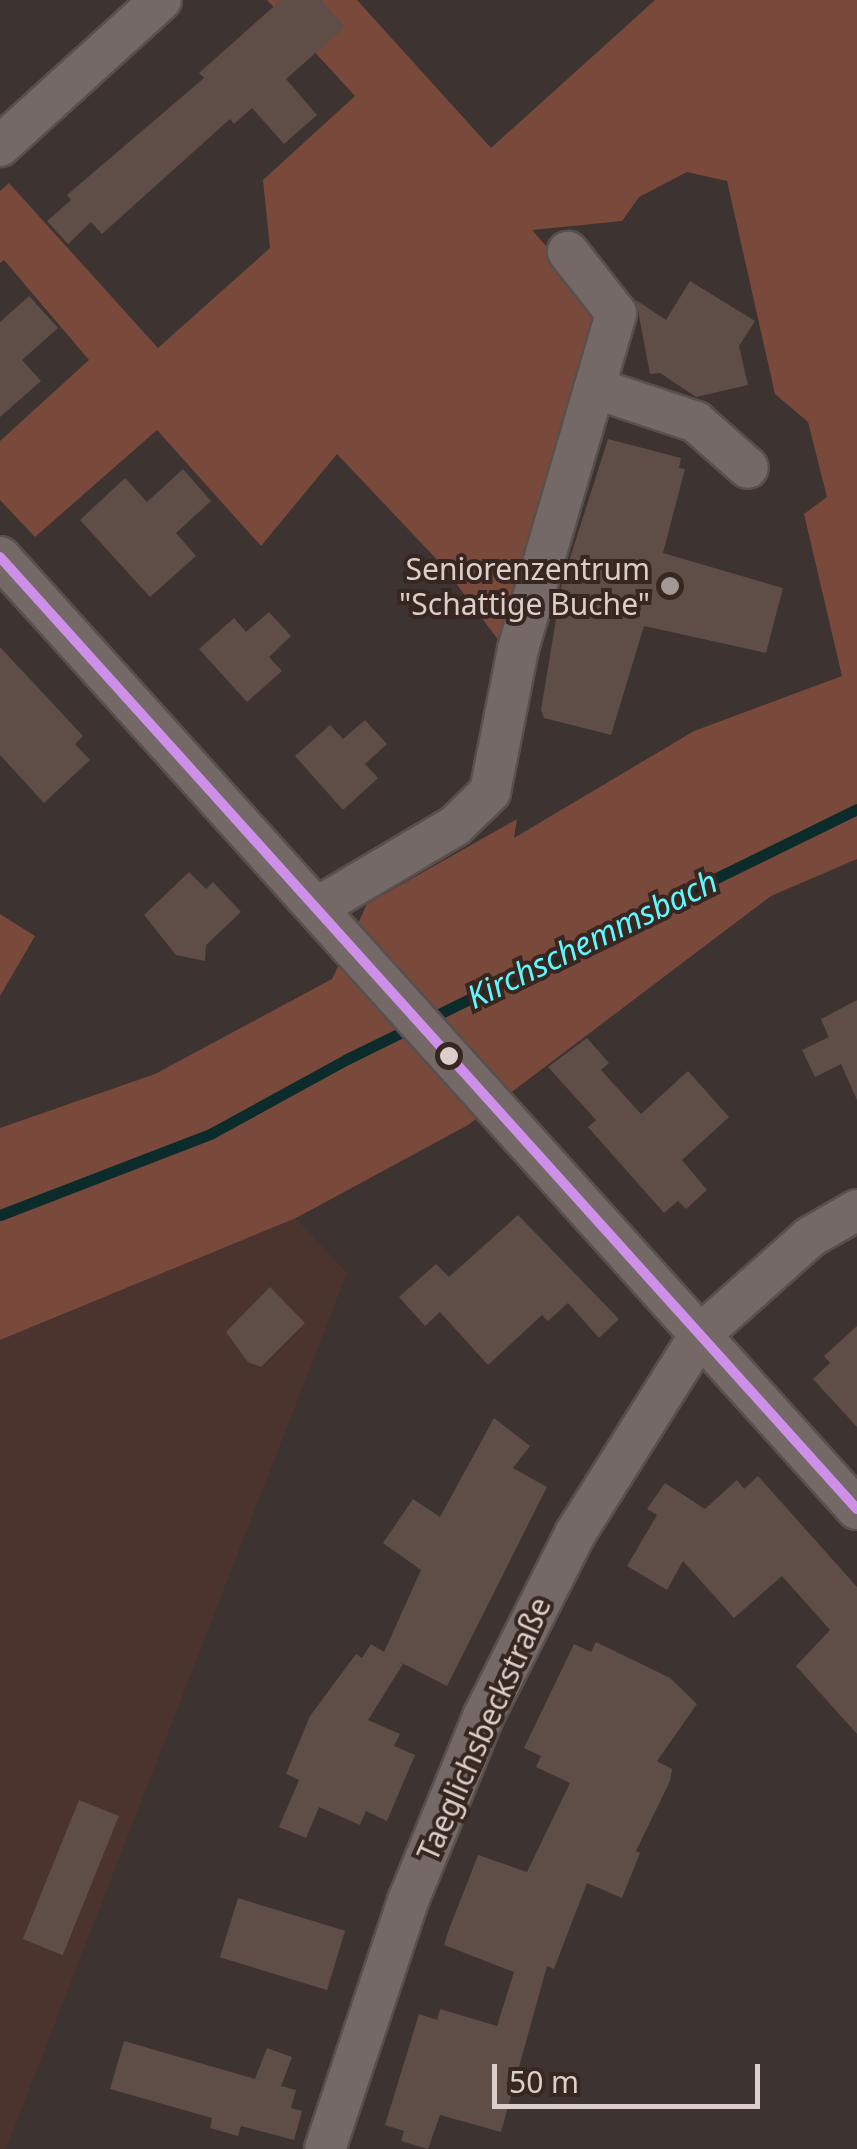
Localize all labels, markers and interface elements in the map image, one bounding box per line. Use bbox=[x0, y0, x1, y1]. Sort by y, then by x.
place label: Seniorenzentrum "Schattige Buche" bbox=[399, 551, 650, 622]
marker: Seniorenzentrum "Schattige Buche" bbox=[659, 575, 681, 597]
water label: Kirchschemmsbach bbox=[461, 862, 723, 1016]
unlabelled marker bbox=[439, 1046, 459, 1066]
street label: Taeglichsbeckstraße bbox=[410, 1592, 558, 1866]
scale bar bbox=[497, 2044, 764, 2106]
text: 50 m bbox=[509, 2061, 579, 2102]

